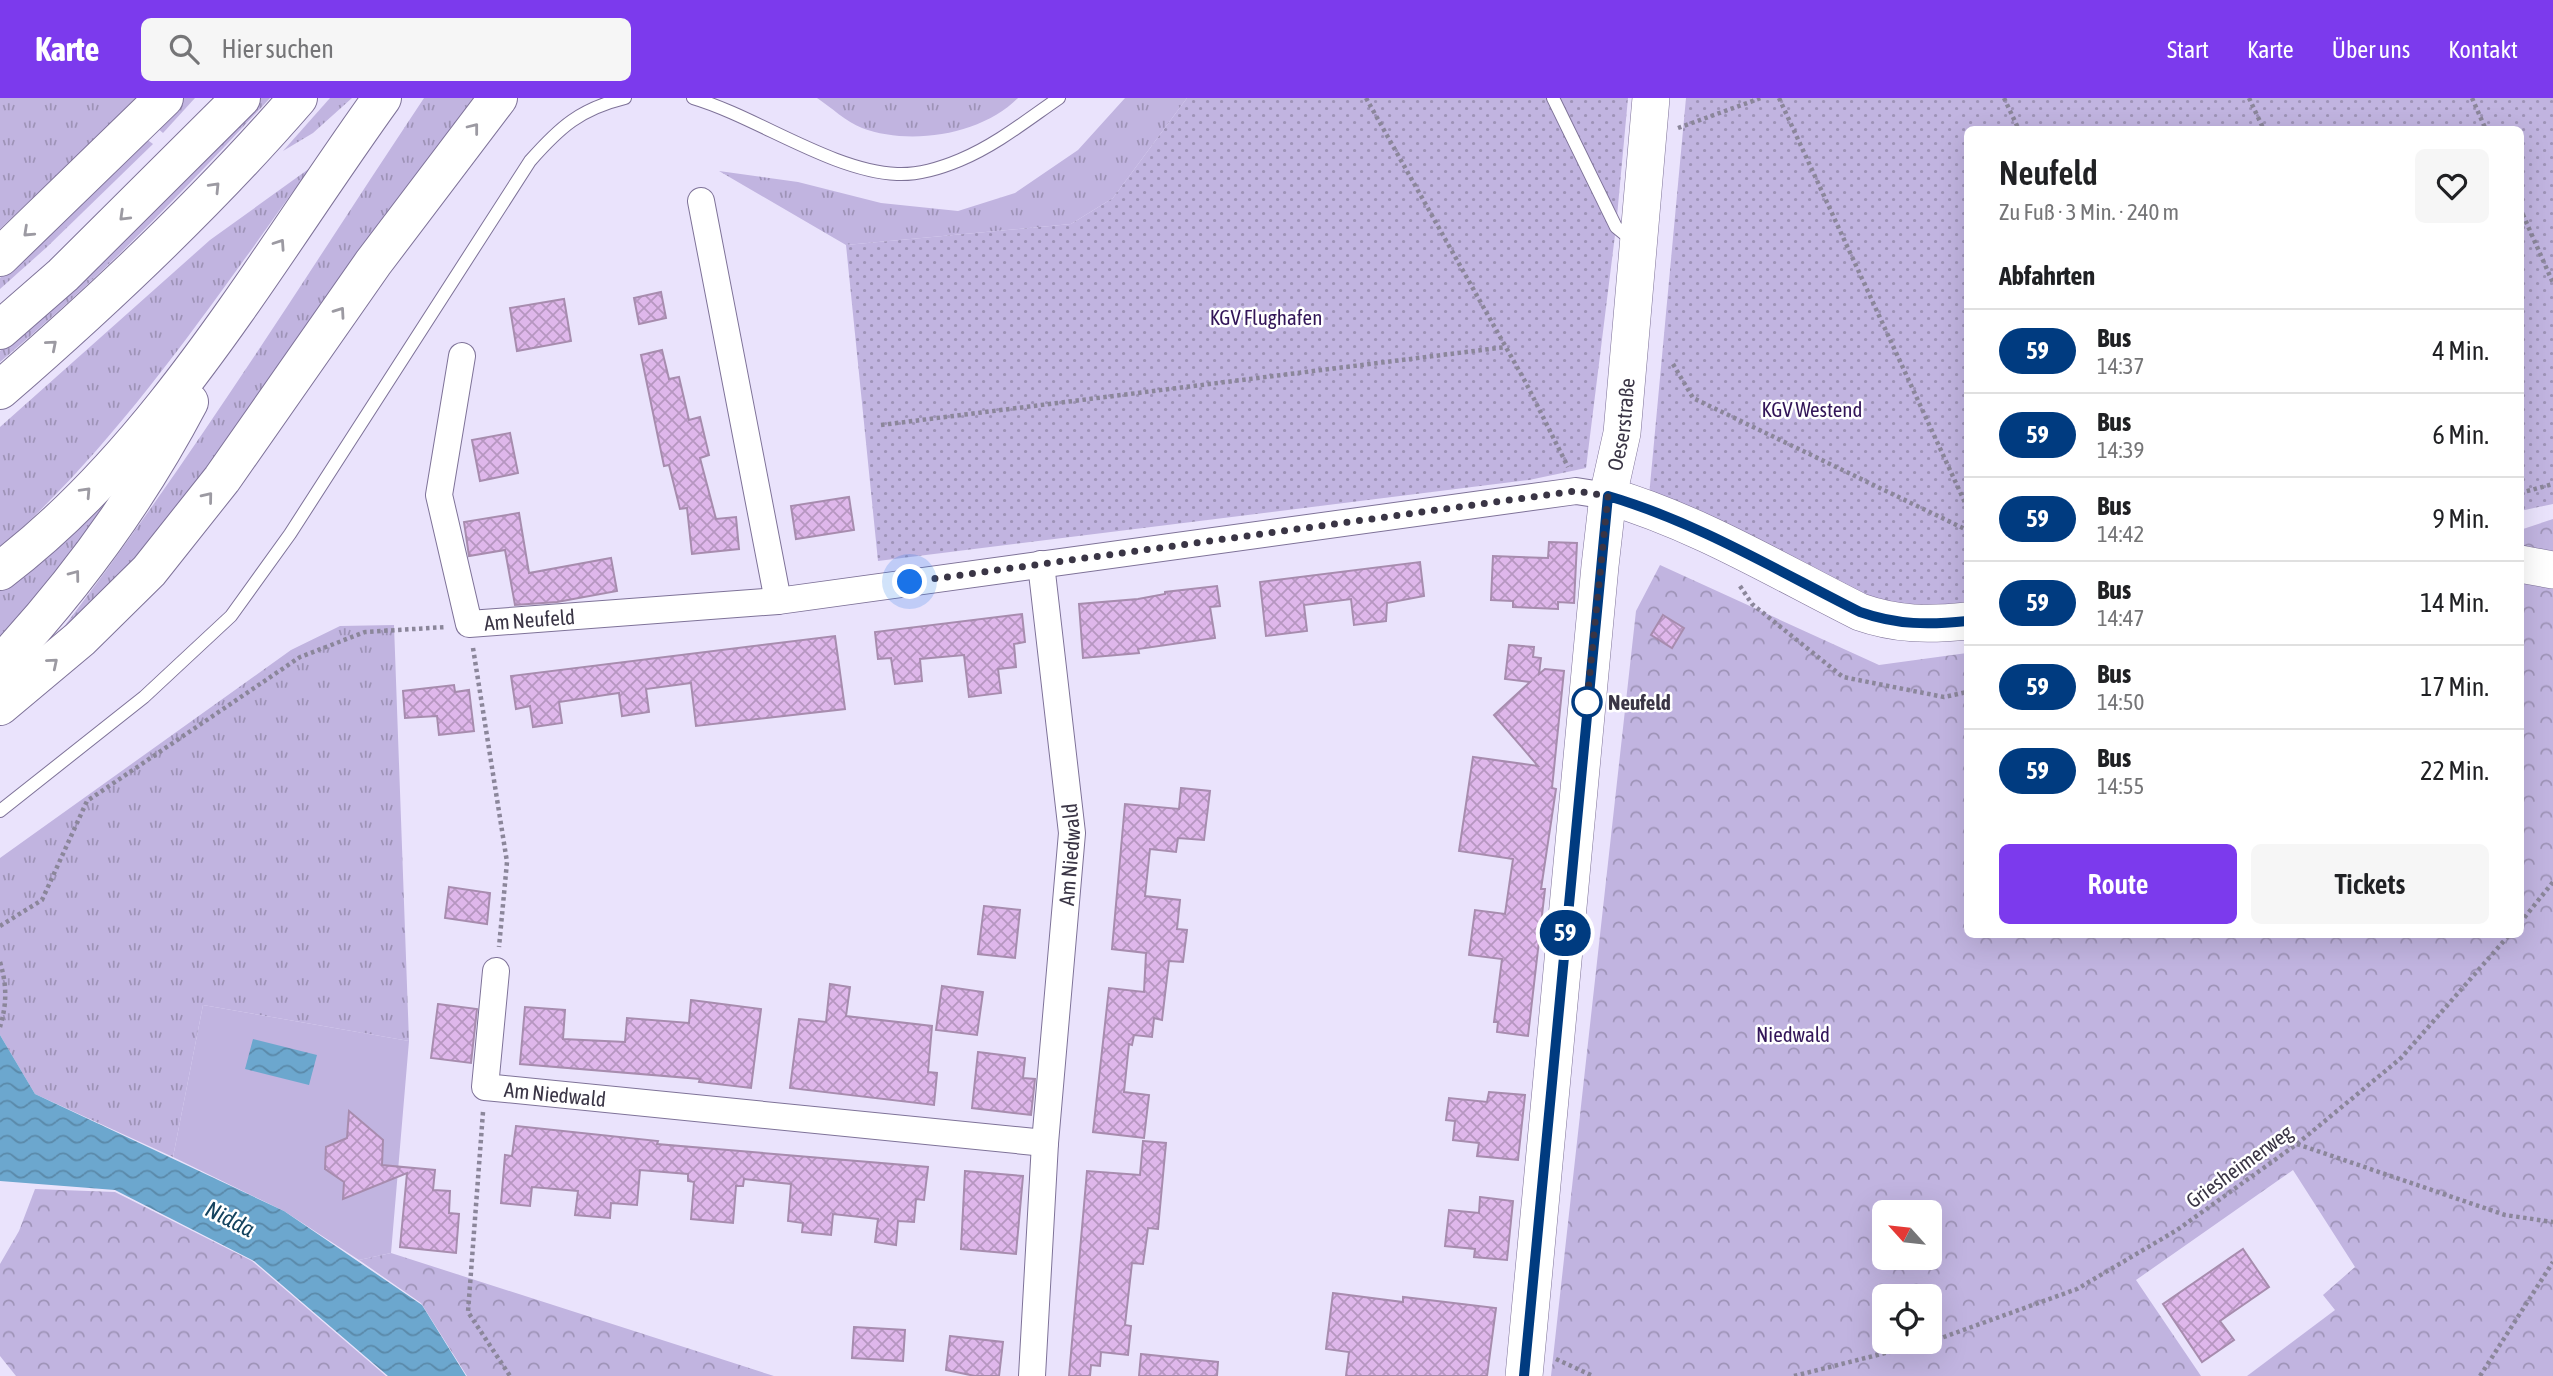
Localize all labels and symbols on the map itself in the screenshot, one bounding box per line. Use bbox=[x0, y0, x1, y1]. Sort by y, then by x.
one-way arrow bbox=[465, 123, 478, 136]
one-way arrow bbox=[207, 182, 220, 195]
one-way arrow bbox=[119, 208, 132, 221]
one-way arrow bbox=[23, 223, 36, 236]
one-way arrow bbox=[272, 239, 285, 252]
park label: KGV Flughafen bbox=[1210, 305, 1322, 329]
one-way arrow bbox=[332, 307, 344, 320]
one-way arrow bbox=[44, 341, 57, 353]
street label: Oeserstraße bbox=[1602, 377, 1639, 473]
park label: KGV Westend bbox=[1761, 397, 1863, 421]
one-way arrow bbox=[78, 487, 91, 500]
one-way arrow bbox=[199, 493, 212, 505]
your location bbox=[892, 564, 927, 599]
one-way arrow bbox=[67, 571, 80, 583]
street label: Am Neufeld bbox=[483, 604, 576, 635]
one-way arrow bbox=[44, 659, 57, 671]
marker: Neufeld bbox=[1572, 687, 1602, 717]
place label: Neufeld bbox=[1608, 690, 1671, 714]
street label: Am Niedwald bbox=[1054, 802, 1084, 906]
line badge: 59 bbox=[1534, 910, 1596, 956]
park label: Niedwald bbox=[1756, 1022, 1830, 1046]
street label: Am Niedwald bbox=[503, 1077, 607, 1111]
street label: Griesheimerweg bbox=[2181, 1119, 2297, 1213]
water label: Nidda bbox=[201, 1196, 259, 1242]
north arrow bbox=[1872, 1200, 1942, 1270]

